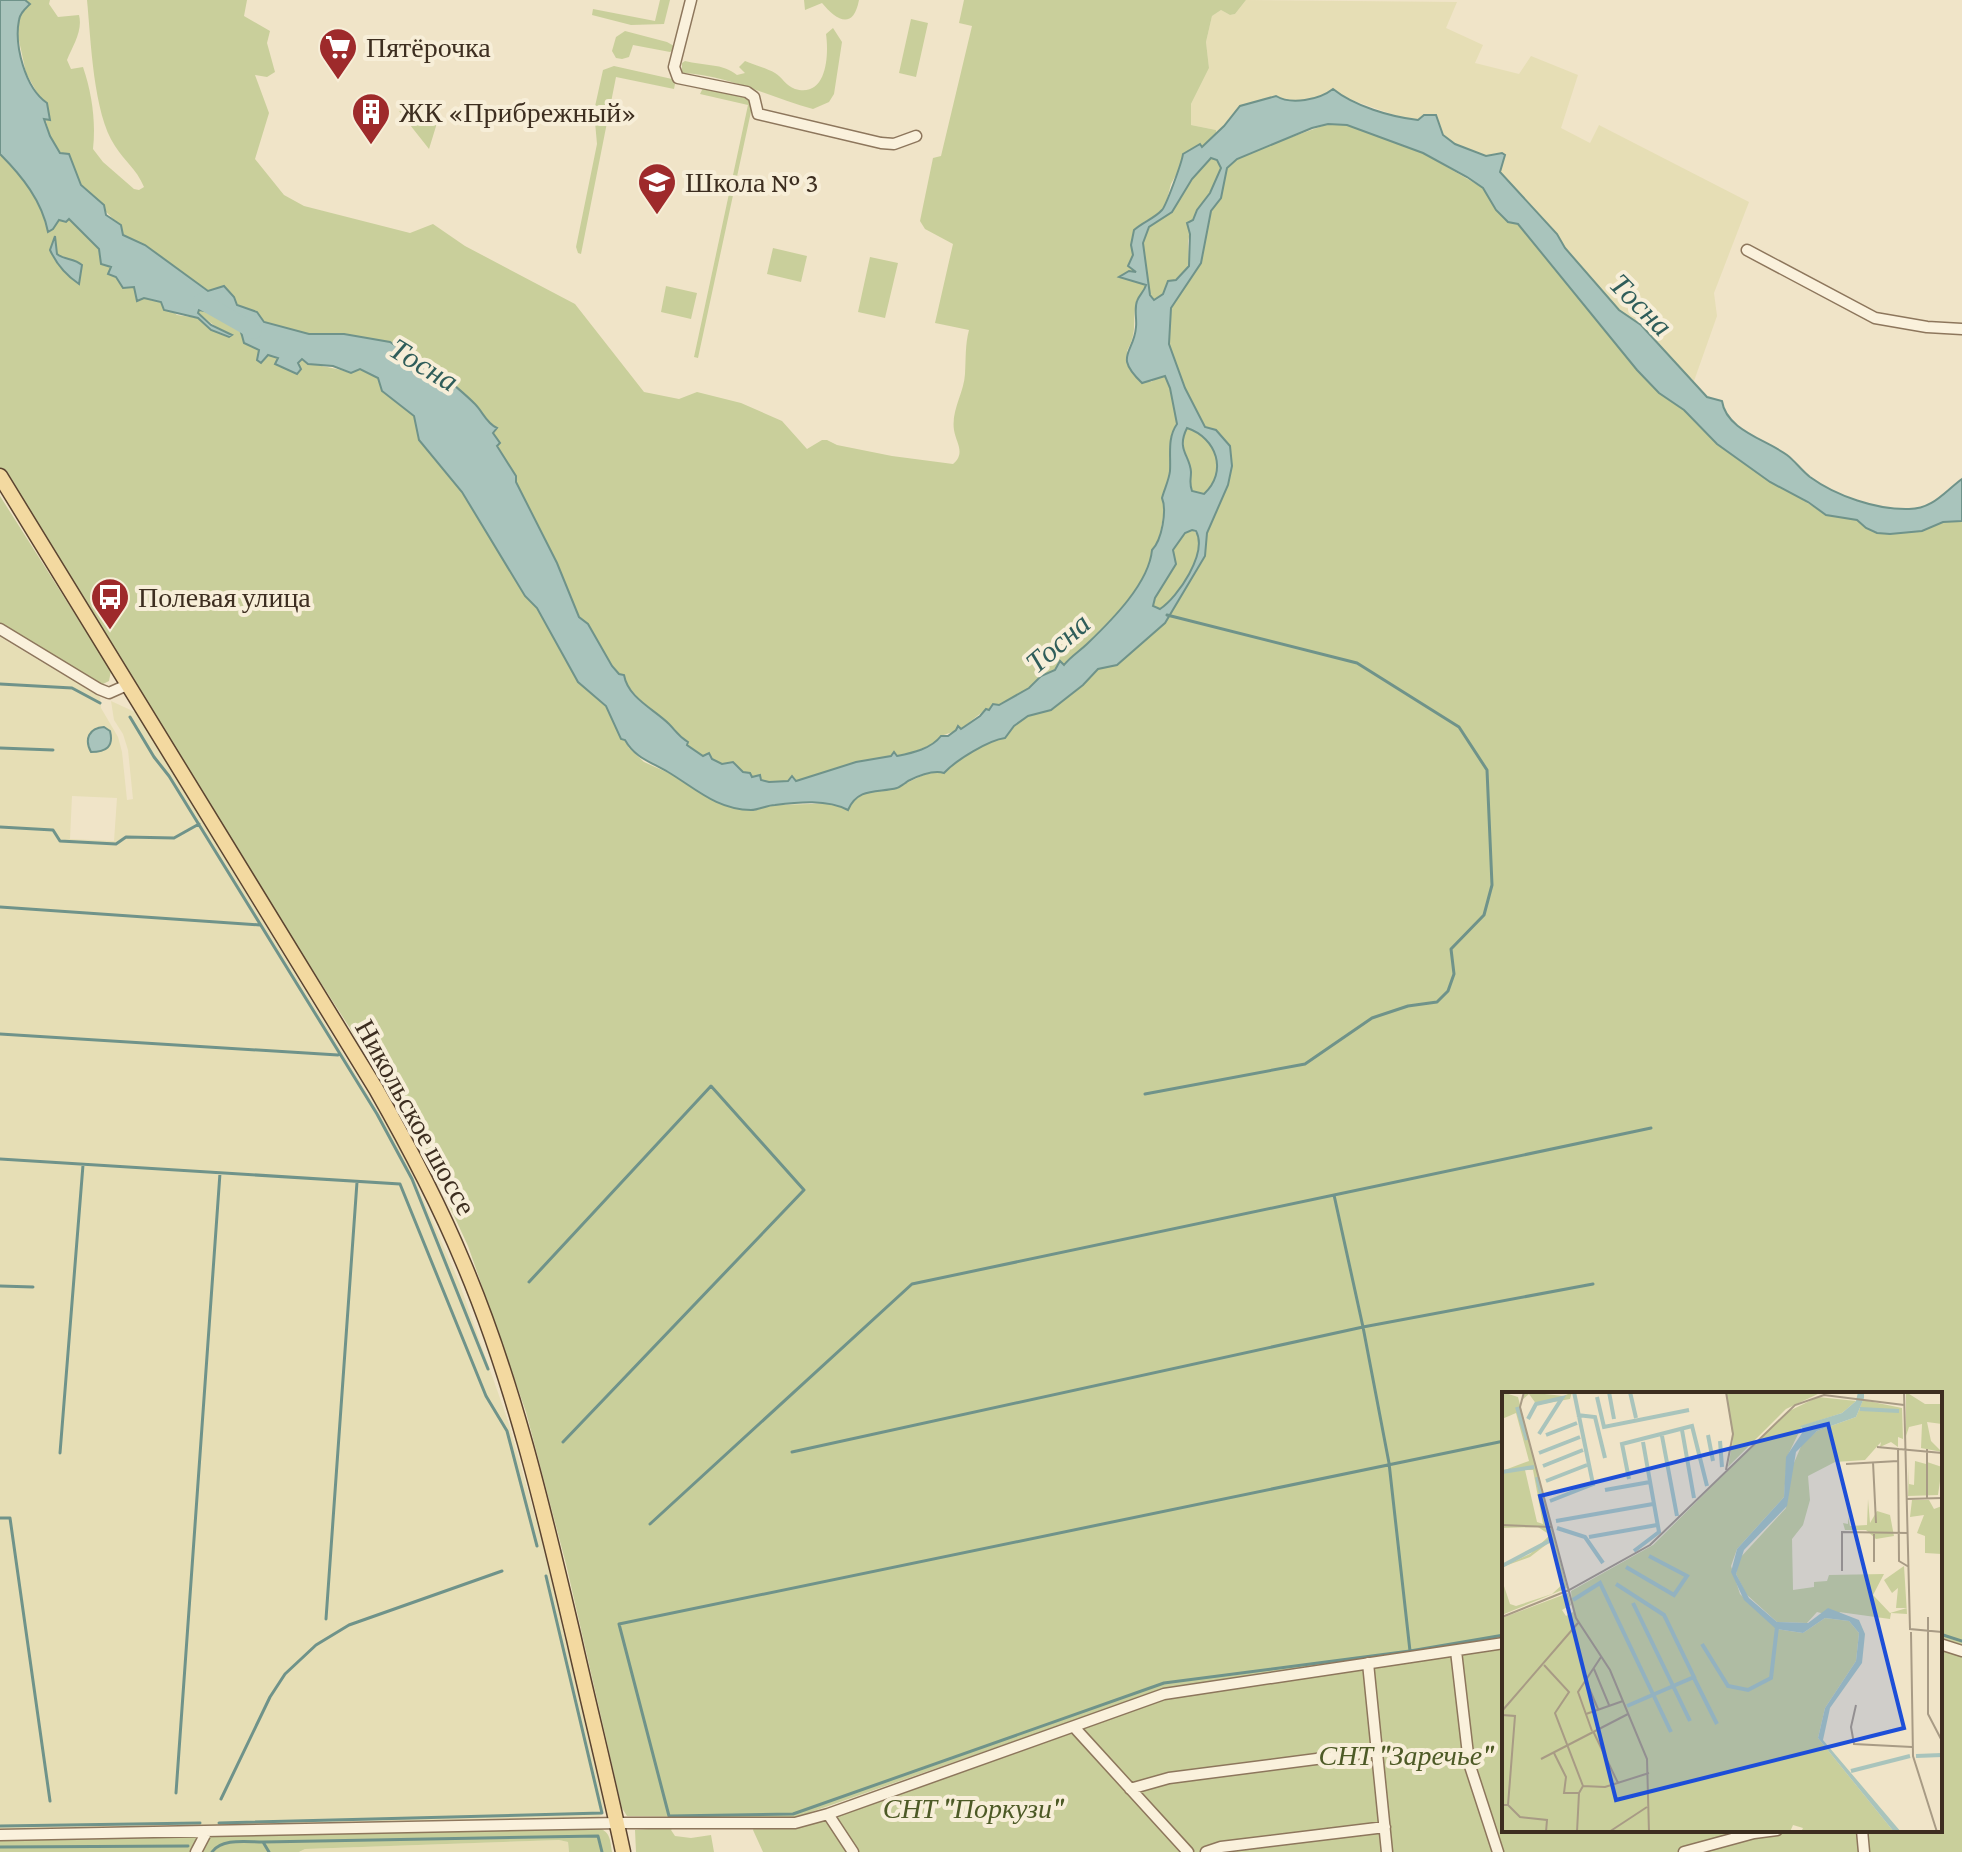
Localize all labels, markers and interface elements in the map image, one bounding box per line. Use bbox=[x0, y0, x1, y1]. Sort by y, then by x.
supermarket icon: Пятёрочка bbox=[317, 26, 359, 81]
place label: Пятёрочка bbox=[366, 32, 491, 63]
building icon: ЖК «Прибрежный» bbox=[350, 91, 392, 146]
place label: ЖК «Прибрежный» bbox=[399, 97, 636, 128]
school or university icon: Школа № 3 bbox=[636, 161, 678, 216]
place label: Школа № 3 bbox=[685, 167, 819, 198]
water label: Тосна bbox=[1604, 267, 1679, 342]
water label: Тосна bbox=[384, 331, 464, 398]
bus stop icon: Полевая улица bbox=[89, 576, 131, 631]
place label: Полевая улица bbox=[138, 582, 311, 613]
water label: Тосна bbox=[1019, 606, 1096, 679]
street label: Никольское шоссе bbox=[349, 1014, 482, 1220]
inset map bbox=[1502, 1392, 1942, 1832]
park label: СНТ "Заречье" bbox=[1319, 1740, 1495, 1771]
park label: СНТ "Поркузи" bbox=[883, 1793, 1065, 1824]

